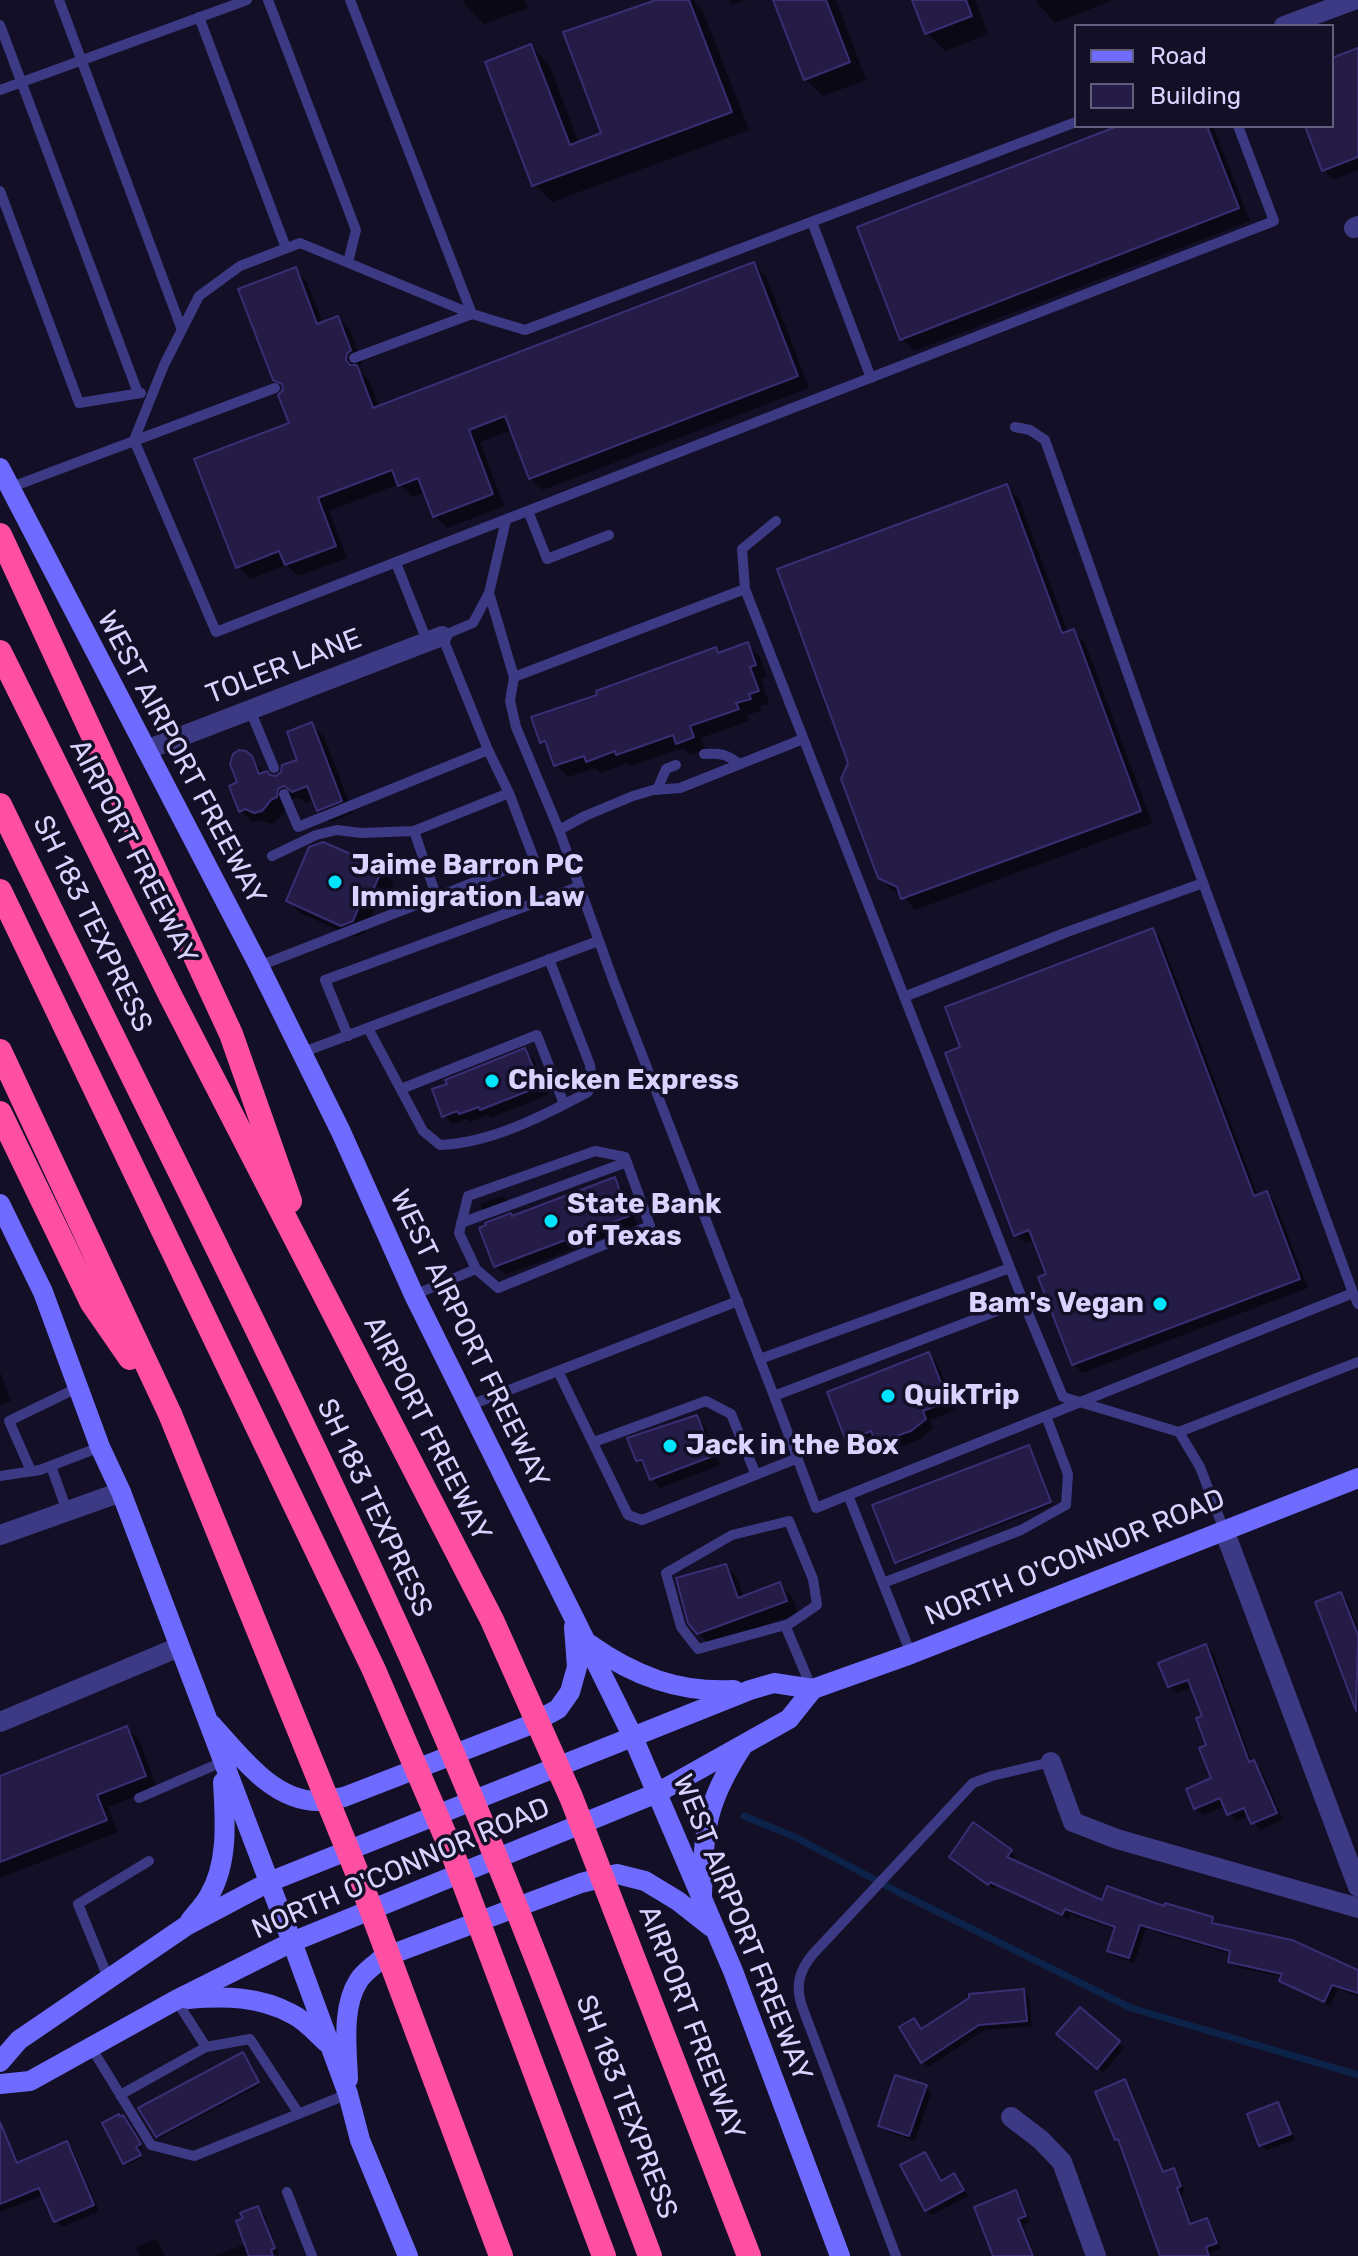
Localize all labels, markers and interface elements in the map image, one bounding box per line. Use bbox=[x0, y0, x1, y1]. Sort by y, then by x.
legend bbox=[1074, 24, 1334, 128]
text: Road bbox=[1150, 42, 1207, 70]
text: Building bbox=[1150, 82, 1241, 110]
street label: WEST AIRPORT FREEWAY bbox=[89, 605, 273, 911]
street label: TOLER LANE bbox=[202, 622, 366, 712]
street label: AIRPORT FREEWAY bbox=[62, 734, 204, 970]
street label: SH 183 TEXPRESS bbox=[25, 810, 159, 1038]
place label: Jaime Barron PC Immigration Law bbox=[351, 849, 585, 915]
marker: Jaime Barron PC Immigration Law bbox=[326, 873, 344, 891]
place label: Chicken Express bbox=[508, 1064, 739, 1098]
marker: Chicken Express bbox=[483, 1072, 501, 1090]
street label: WEST AIRPORT FREEWAY bbox=[382, 1184, 556, 1494]
place label: State Bank of Texas bbox=[567, 1188, 721, 1254]
marker: State Bank of Texas bbox=[542, 1212, 560, 1230]
place label: Bam's Vegan bbox=[968, 1287, 1144, 1321]
marker: Bam's Vegan bbox=[1151, 1295, 1169, 1313]
street label: AIRPORT FREEWAY bbox=[356, 1311, 498, 1547]
place label: QuikTrip bbox=[904, 1379, 1020, 1413]
marker: QuikTrip bbox=[879, 1387, 897, 1405]
street label: SH 183 TEXPRESS bbox=[309, 1394, 439, 1622]
place label: Jack in the Box bbox=[686, 1429, 899, 1463]
marker: Jack in the Box bbox=[661, 1437, 679, 1455]
street label: NORTH O'CONNOR ROAD bbox=[920, 1482, 1230, 1634]
street label: WEST AIRPORT FREEWAY bbox=[665, 1770, 819, 2086]
street label: NORTH O'CONNOR ROAD bbox=[247, 1791, 555, 1947]
street label: AIRPORT FREEWAY bbox=[631, 1901, 751, 2145]
street label: SH 183 TEXPRESS bbox=[568, 1990, 684, 2224]

